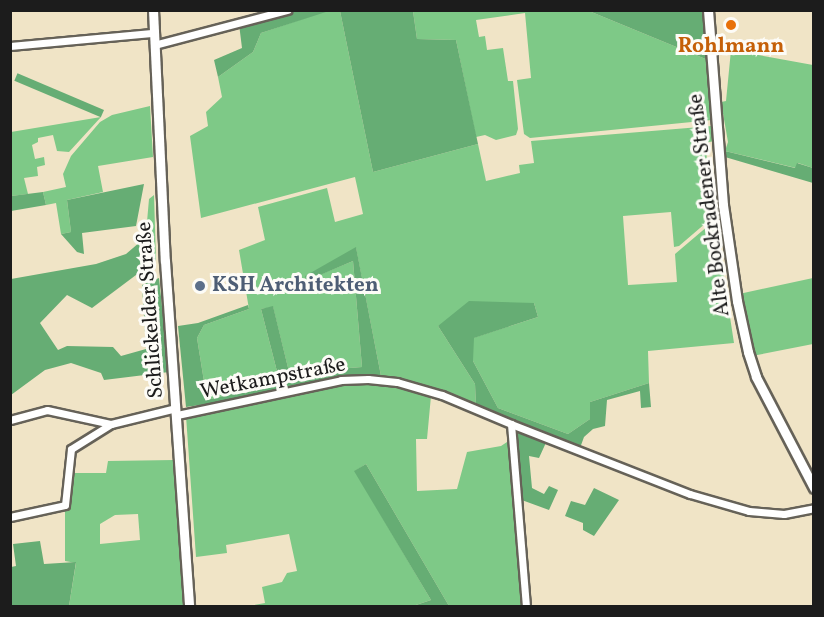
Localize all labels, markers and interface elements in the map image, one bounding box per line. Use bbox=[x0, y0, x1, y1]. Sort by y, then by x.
marker: Rohlmann bbox=[724, 18, 738, 32]
place label: Rohlmann bbox=[678, 34, 784, 60]
street label: Alte Bockradener Straße bbox=[684, 92, 736, 318]
street label: Schlickelder Straße bbox=[132, 221, 170, 399]
place label: KSH Architekten bbox=[212, 273, 379, 299]
marker: KSH Architekten bbox=[193, 279, 207, 293]
street label: Wetkampstraße bbox=[198, 353, 348, 405]

